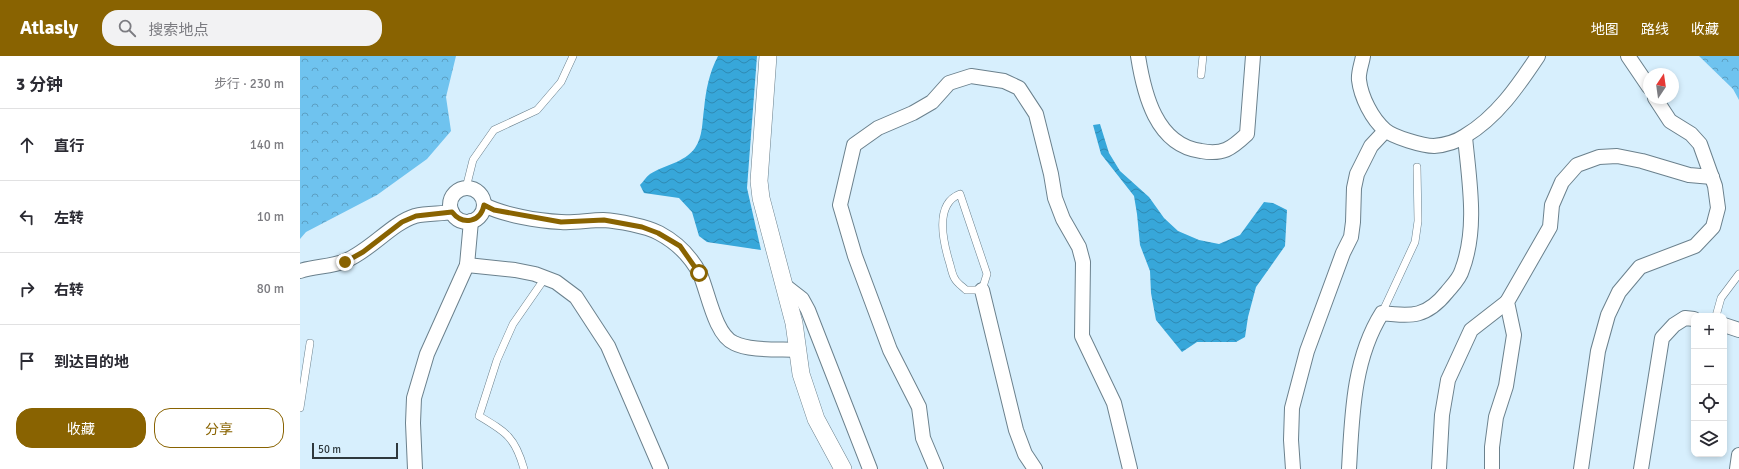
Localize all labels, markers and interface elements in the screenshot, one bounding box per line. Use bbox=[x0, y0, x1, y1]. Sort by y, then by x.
search box bbox=[102, 10, 382, 46]
text: Atlasly bbox=[20, 16, 78, 40]
icon: search bbox=[116, 17, 138, 39]
text: 搜索地点 bbox=[148, 21, 208, 39]
text: 地图 bbox=[1591, 21, 1619, 38]
text: 路线 bbox=[1641, 21, 1669, 38]
text: 收藏 bbox=[1691, 21, 1719, 38]
north arrow bbox=[1643, 68, 1679, 104]
text: 3 分钟 bbox=[16, 74, 63, 95]
text: 步行 · 230 m bbox=[214, 76, 284, 92]
icon: ahead bbox=[16, 134, 38, 156]
text: 直行 bbox=[54, 137, 84, 155]
text: 140 m bbox=[250, 137, 284, 153]
icon: left bbox=[16, 206, 38, 228]
text: 左转 bbox=[54, 209, 84, 227]
text: 10 m bbox=[257, 209, 284, 225]
route end bbox=[336, 253, 354, 271]
route start bbox=[690, 264, 708, 282]
icon: right bbox=[16, 278, 38, 300]
text: 右转 bbox=[54, 281, 84, 299]
text: 80 m bbox=[257, 281, 284, 297]
map controls bbox=[1691, 313, 1727, 457]
button: + bbox=[1691, 313, 1727, 349]
button: − bbox=[1691, 349, 1727, 385]
icon: arrive bbox=[16, 350, 38, 372]
text: 到达目的地 bbox=[54, 353, 129, 371]
button: locate bbox=[1691, 385, 1727, 421]
button: 收藏 bbox=[16, 408, 146, 448]
button: 分享 bbox=[154, 408, 284, 448]
button: layers bbox=[1691, 421, 1727, 457]
scale bar bbox=[312, 441, 398, 460]
text: 50 m bbox=[318, 443, 341, 456]

